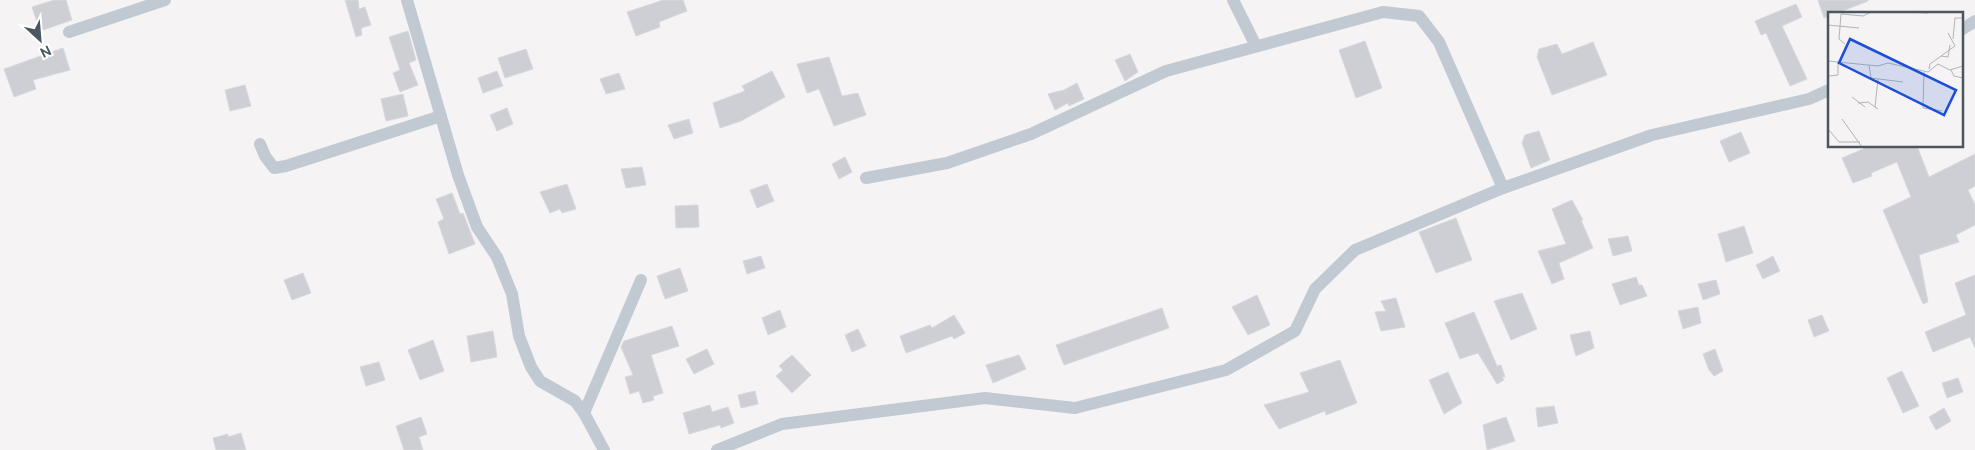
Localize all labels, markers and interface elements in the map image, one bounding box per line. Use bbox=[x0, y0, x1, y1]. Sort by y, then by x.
inset map bbox=[1828, 12, 1962, 148]
north arrow bbox=[15, 15, 65, 65]
text: N bbox=[37, 42, 54, 61]

